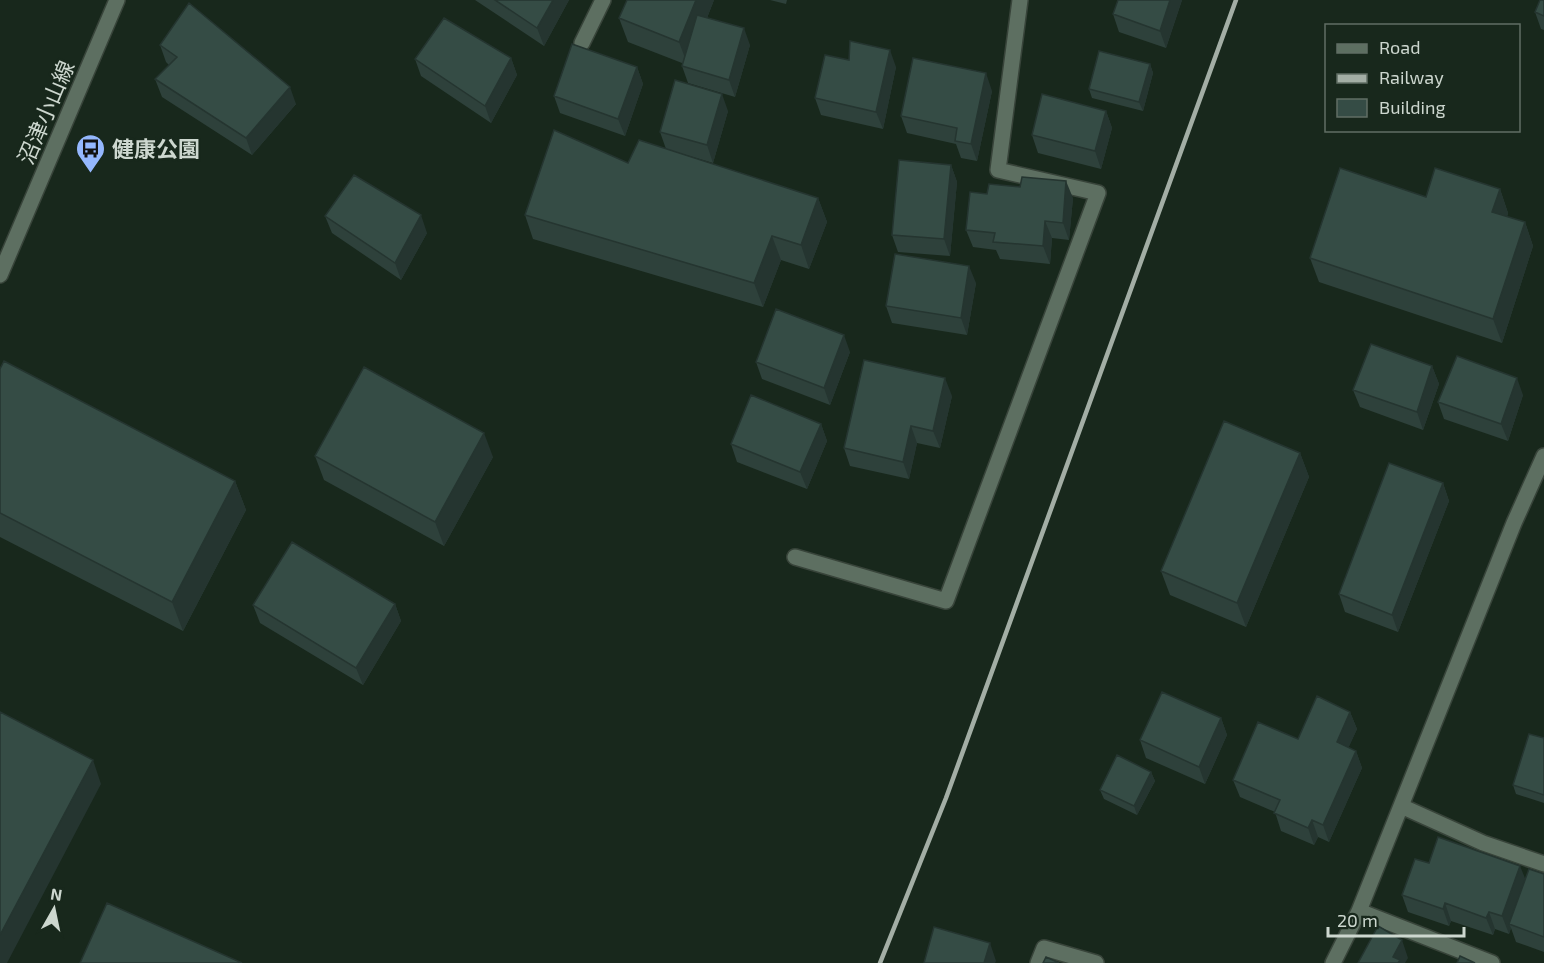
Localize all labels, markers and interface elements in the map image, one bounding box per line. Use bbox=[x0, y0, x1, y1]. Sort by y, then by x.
legend bbox=[1325, 24, 1520, 132]
text: Road bbox=[1379, 36, 1420, 58]
street label: 沼津小山線 bbox=[12, 56, 78, 168]
text: Railway bbox=[1379, 66, 1444, 88]
text: Building bbox=[1379, 96, 1446, 118]
bus stop icon: 健康公園 bbox=[75, 132, 107, 174]
place label: 健康公園 bbox=[112, 135, 200, 161]
north arrow bbox=[24, 879, 84, 939]
text: N bbox=[49, 883, 64, 904]
scale bar bbox=[1328, 900, 1464, 938]
text: 20 m bbox=[1337, 909, 1378, 931]

